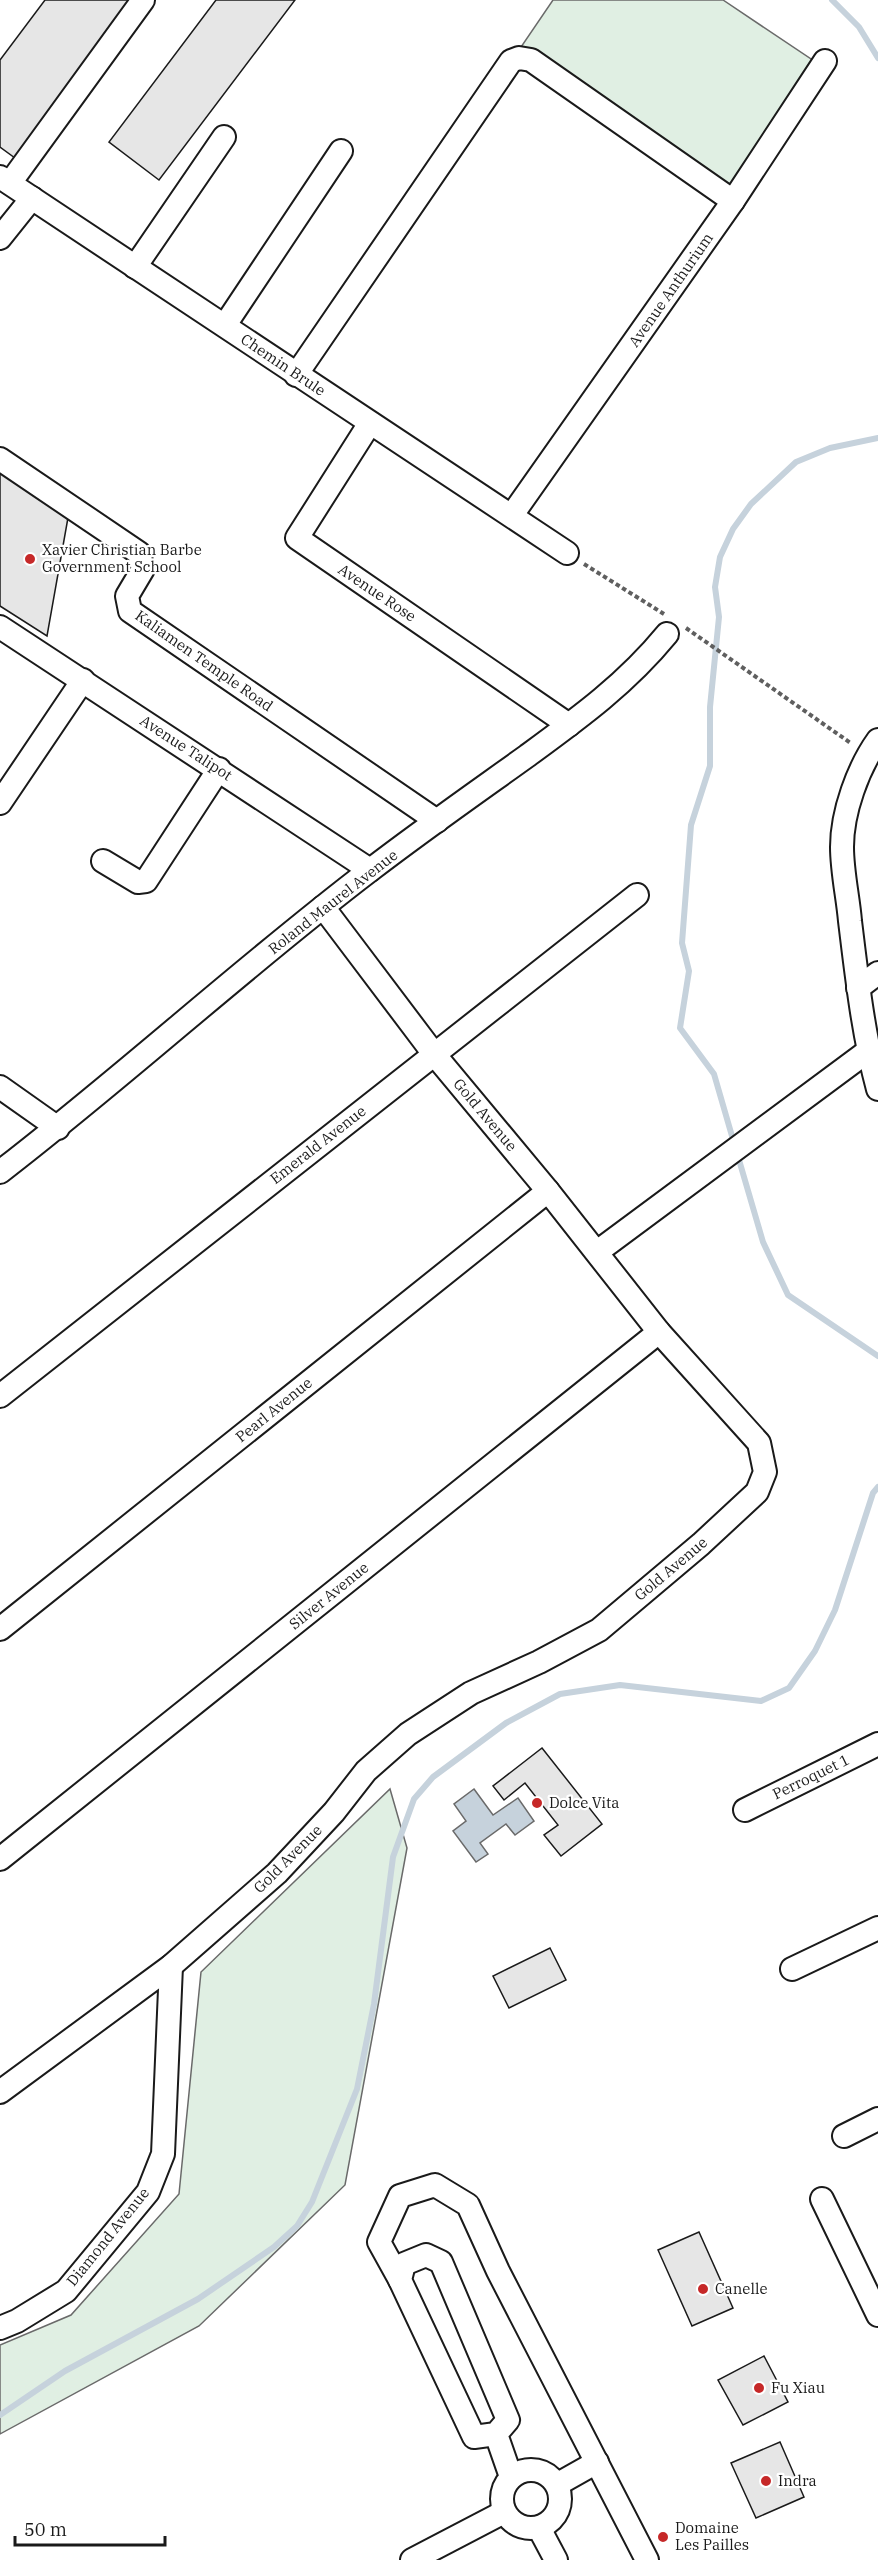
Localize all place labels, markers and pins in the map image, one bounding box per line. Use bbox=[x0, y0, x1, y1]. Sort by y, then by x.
place label: Xavier Christian Barbe Government School bbox=[42, 540, 202, 576]
marker: Xavier Christian Barbe Government School bbox=[23, 552, 37, 566]
place label: Dolce Vita bbox=[549, 1793, 620, 1812]
marker: Dolce Vita bbox=[530, 1796, 544, 1810]
place label: Canelle bbox=[715, 2279, 767, 2298]
marker: Canelle bbox=[696, 2282, 710, 2296]
place label: Fu Xiau bbox=[771, 2378, 825, 2397]
marker: Fu Xiau bbox=[752, 2381, 766, 2395]
place label: Indra bbox=[778, 2471, 817, 2490]
marker: Indra bbox=[759, 2474, 773, 2488]
place label: Domaine Les Pailles bbox=[675, 2518, 749, 2554]
marker: Domaine Les Pailles bbox=[656, 2530, 670, 2544]

